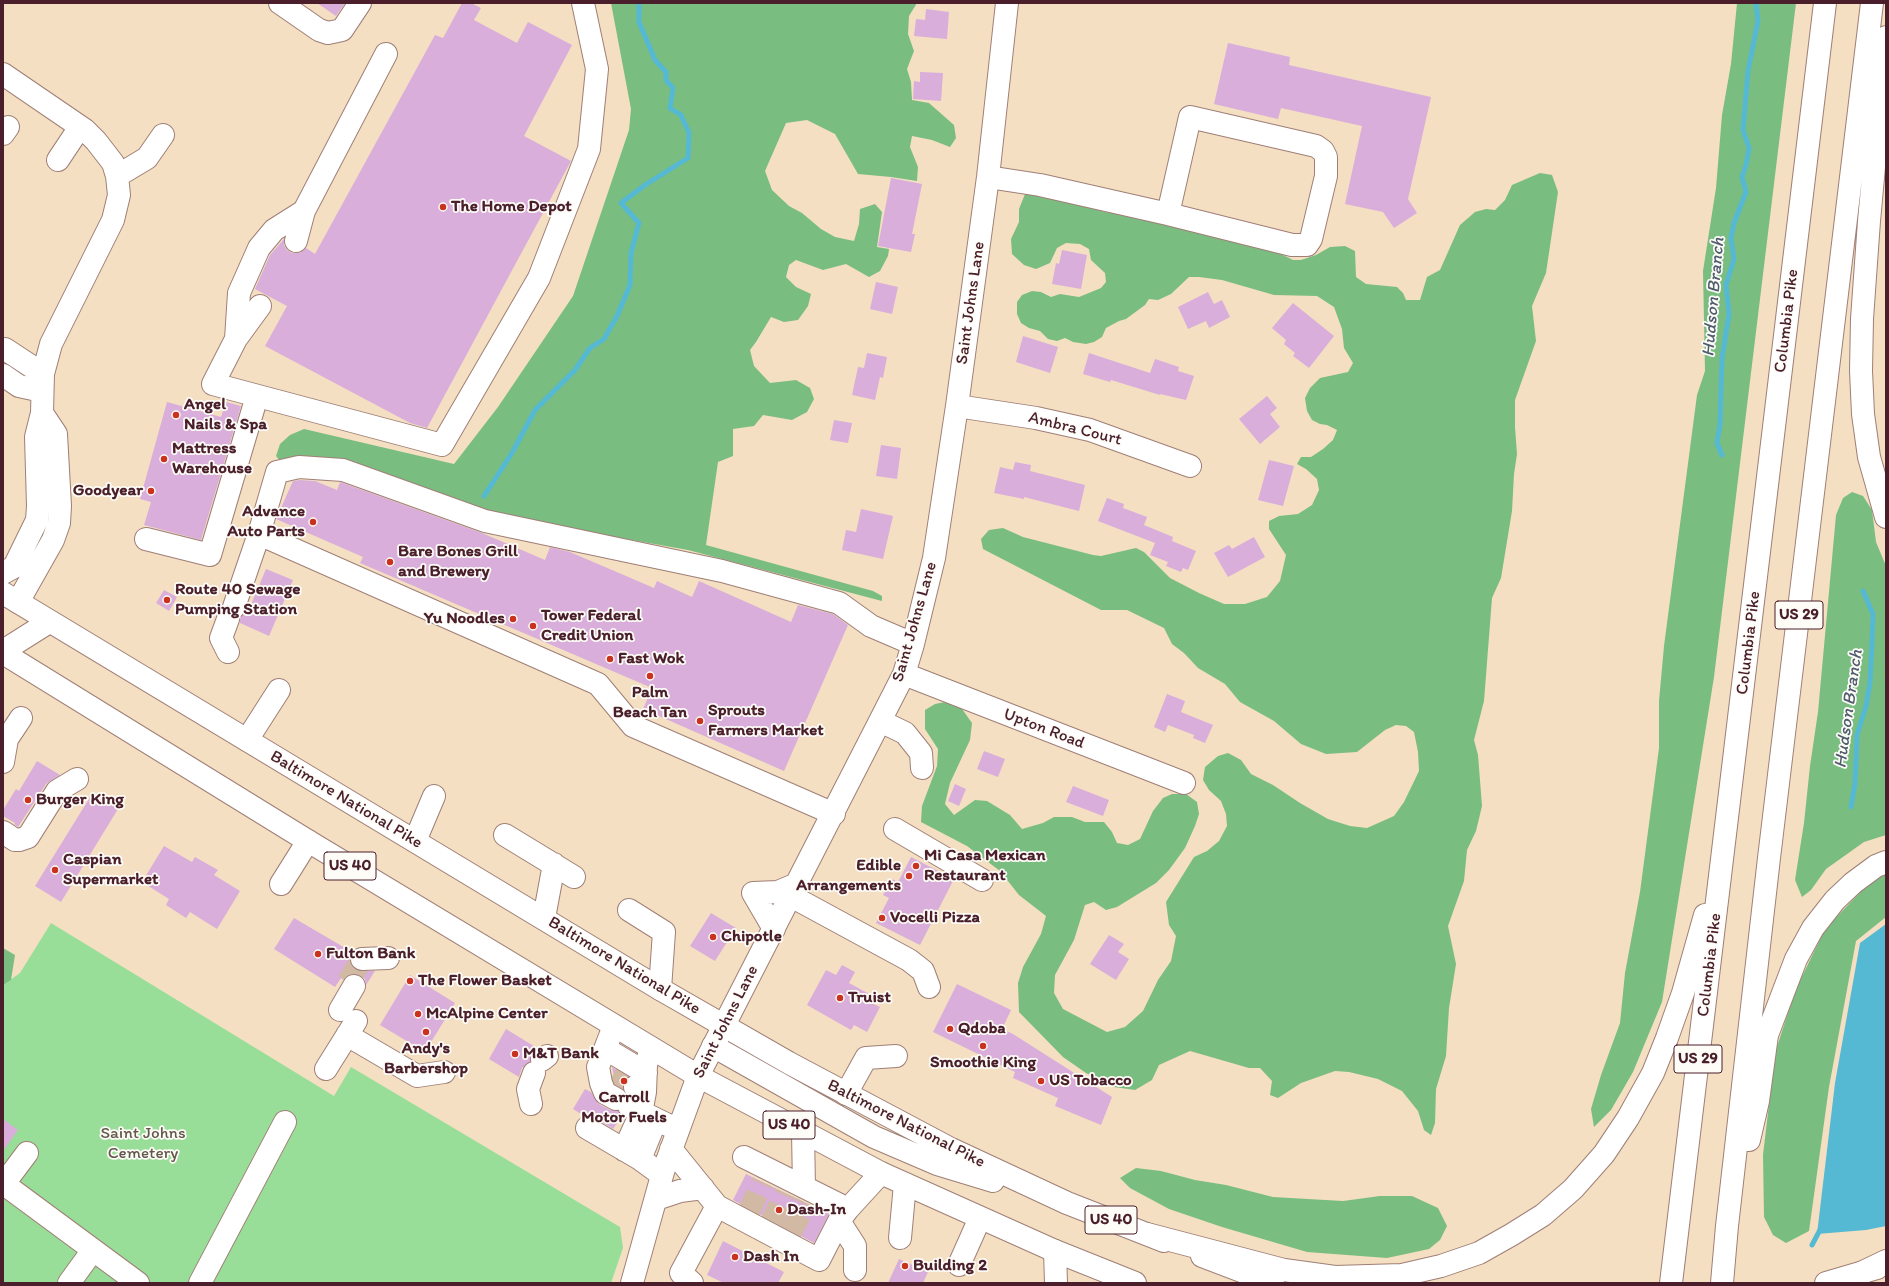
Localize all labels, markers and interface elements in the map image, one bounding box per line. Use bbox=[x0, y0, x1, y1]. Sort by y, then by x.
place label: The Home Depot bbox=[451, 197, 572, 217]
marker: The Home Depot bbox=[438, 202, 448, 212]
water label: Hudson Branch bbox=[1698, 236, 1730, 358]
street label: Saint Johns Lane bbox=[952, 240, 990, 366]
street label: Columbia Pike bbox=[1771, 268, 1803, 374]
place label: Angel Nails & Spa bbox=[184, 395, 267, 435]
street label: Ambra Court bbox=[1026, 408, 1124, 450]
marker: Angel Nails & Spa bbox=[171, 410, 181, 420]
place label: Mattress Warehouse bbox=[172, 439, 252, 479]
marker: Mattress Warehouse bbox=[159, 454, 169, 464]
place label: Goodyear bbox=[73, 481, 143, 501]
marker: Goodyear bbox=[146, 486, 156, 496]
place label: Advance Auto Parts bbox=[227, 502, 305, 542]
marker: Advance Auto Parts bbox=[308, 517, 318, 527]
place label: Bare Bones Grill and Brewery bbox=[398, 542, 518, 582]
marker: Bare Bones Grill and Brewery bbox=[385, 557, 395, 567]
street label: Saint Johns Lane bbox=[888, 560, 942, 684]
place label: Route 40 Sewage Pumping Station bbox=[175, 580, 301, 620]
street label: Columbia Pike bbox=[1733, 590, 1765, 696]
marker: Route 40 Sewage Pumping Station bbox=[162, 595, 172, 605]
road number: US 29 bbox=[1775, 601, 1823, 629]
place label: Tower Federal Credit Union bbox=[541, 606, 641, 646]
place label: Yu Noodles bbox=[424, 609, 505, 629]
marker: Yu Noodles bbox=[508, 614, 518, 624]
marker: Tower Federal Credit Union bbox=[528, 621, 538, 631]
water label: Hudson Branch bbox=[1830, 648, 1868, 770]
place label: Fast Wok bbox=[618, 649, 684, 669]
marker: Fast Wok bbox=[605, 654, 615, 664]
marker: Palm Beach Tan bbox=[645, 671, 655, 681]
place label: Palm Beach Tan bbox=[613, 683, 687, 723]
place label: Sprouts Farmers Market bbox=[708, 701, 824, 741]
street label: Upton Road bbox=[1000, 704, 1088, 754]
marker: Sprouts Farmers Market bbox=[695, 716, 705, 726]
street label: Baltimore National Pike bbox=[266, 746, 426, 854]
place label: Burger King bbox=[36, 790, 124, 810]
marker: Burger King bbox=[23, 795, 33, 805]
place label: Mi Casa Mexican Restaurant bbox=[924, 846, 1046, 886]
place label: Caspian Supermarket bbox=[63, 850, 158, 890]
road number: US 40 bbox=[324, 852, 376, 880]
place label: Edible Arrangements bbox=[796, 856, 901, 896]
marker: Mi Casa Mexican Restaurant bbox=[911, 861, 921, 871]
marker: Caspian Supermarket bbox=[50, 865, 60, 875]
marker: Edible Arrangements bbox=[904, 871, 914, 881]
place label: Vocelli Pizza bbox=[890, 908, 980, 928]
street label: Baltimore National Pike bbox=[544, 912, 704, 1020]
street label: Columbia Pike bbox=[1694, 912, 1726, 1018]
marker: Vocelli Pizza bbox=[877, 913, 887, 923]
place label: Chipotle bbox=[721, 927, 782, 947]
marker: Chipotle bbox=[708, 932, 718, 942]
place label: Fulton Bank bbox=[326, 944, 415, 964]
marker: Fulton Bank bbox=[313, 949, 323, 959]
street label: Saint Johns Lane bbox=[689, 962, 763, 1082]
place label: The Flower Basket bbox=[418, 971, 552, 991]
marker: The Flower Basket bbox=[405, 976, 415, 986]
place label: Truist bbox=[848, 988, 891, 1008]
marker: Truist bbox=[835, 993, 845, 1003]
place label: McAlpine Center bbox=[426, 1004, 548, 1024]
marker: McAlpine Center bbox=[413, 1009, 423, 1019]
place label: Qdoba bbox=[958, 1019, 1006, 1039]
marker: Qdoba bbox=[945, 1024, 955, 1034]
marker: Andy's Barbershop bbox=[421, 1027, 431, 1037]
place label: Andy's Barbershop bbox=[384, 1039, 468, 1079]
marker: Smoothie King bbox=[978, 1041, 988, 1051]
place label: M&T Bank bbox=[523, 1044, 599, 1064]
road number: US 29 bbox=[1674, 1045, 1722, 1073]
marker: M&T Bank bbox=[510, 1049, 520, 1059]
place label: Smoothie King bbox=[930, 1053, 1036, 1073]
place label: US Tobacco bbox=[1049, 1071, 1132, 1091]
street label: Baltimore National Pike bbox=[824, 1075, 988, 1173]
marker: Carroll Motor Fuels bbox=[619, 1076, 629, 1086]
marker: US Tobacco bbox=[1036, 1076, 1046, 1086]
place label: Carroll Motor Fuels bbox=[581, 1088, 667, 1128]
road number: US 40 bbox=[763, 1111, 815, 1139]
park label: Saint Johns Cemetery bbox=[100, 1124, 186, 1164]
place label: Dash-In bbox=[787, 1200, 846, 1220]
marker: Dash-In bbox=[774, 1205, 784, 1215]
road number: US 40 bbox=[1085, 1206, 1137, 1234]
place label: Dash In bbox=[743, 1247, 799, 1267]
marker: Dash In bbox=[730, 1252, 740, 1262]
place label: Building 2 bbox=[913, 1256, 987, 1276]
marker: Building 2 bbox=[900, 1261, 910, 1271]

